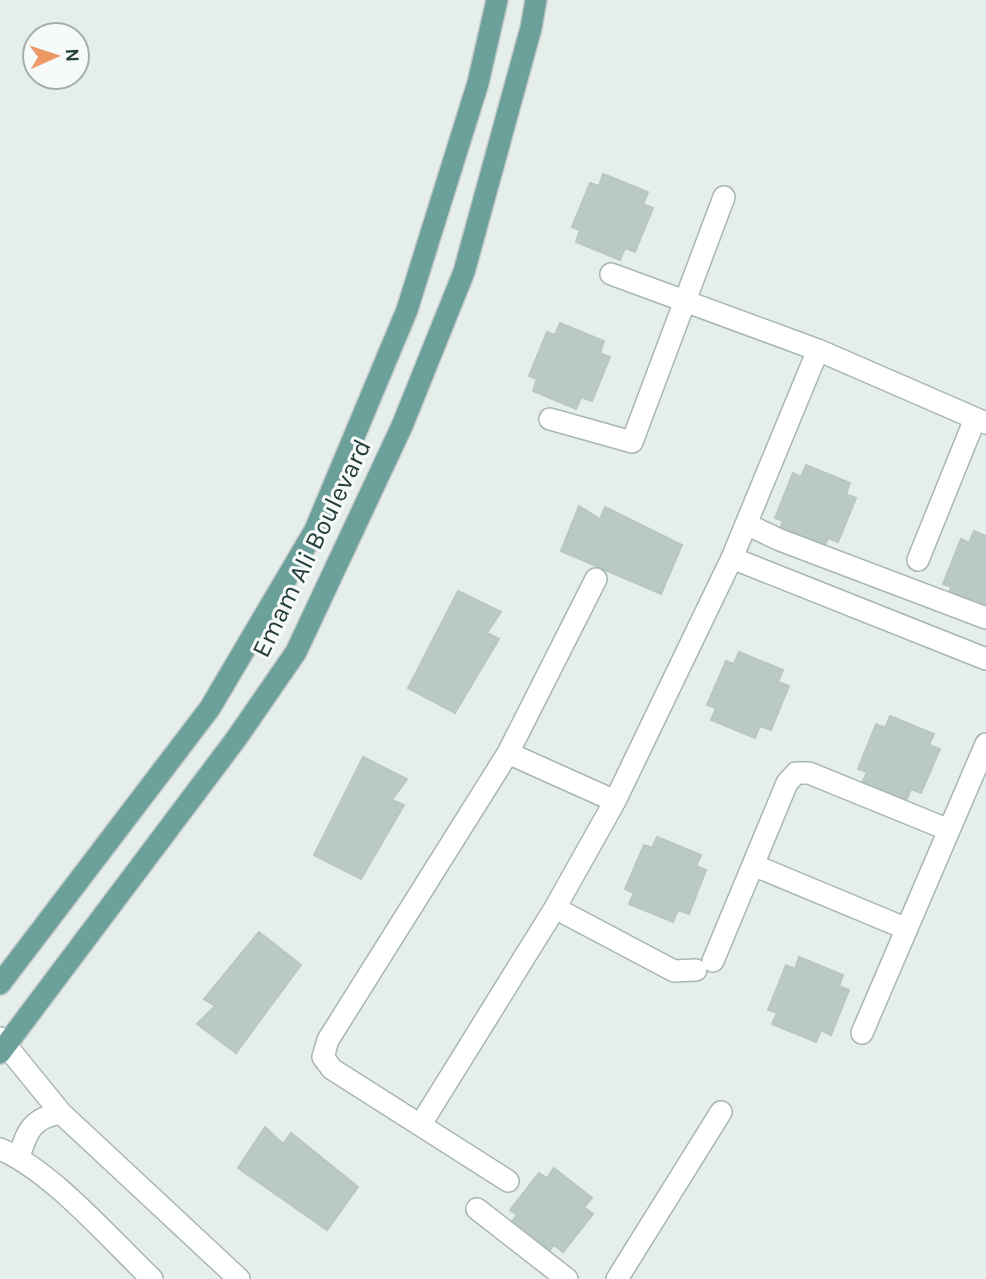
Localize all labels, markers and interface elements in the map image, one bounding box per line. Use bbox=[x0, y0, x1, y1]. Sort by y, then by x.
north arrow bbox=[21, 21, 91, 91]
text: N bbox=[61, 48, 83, 63]
street label: Emam Ali Boulevard bbox=[245, 434, 378, 662]

